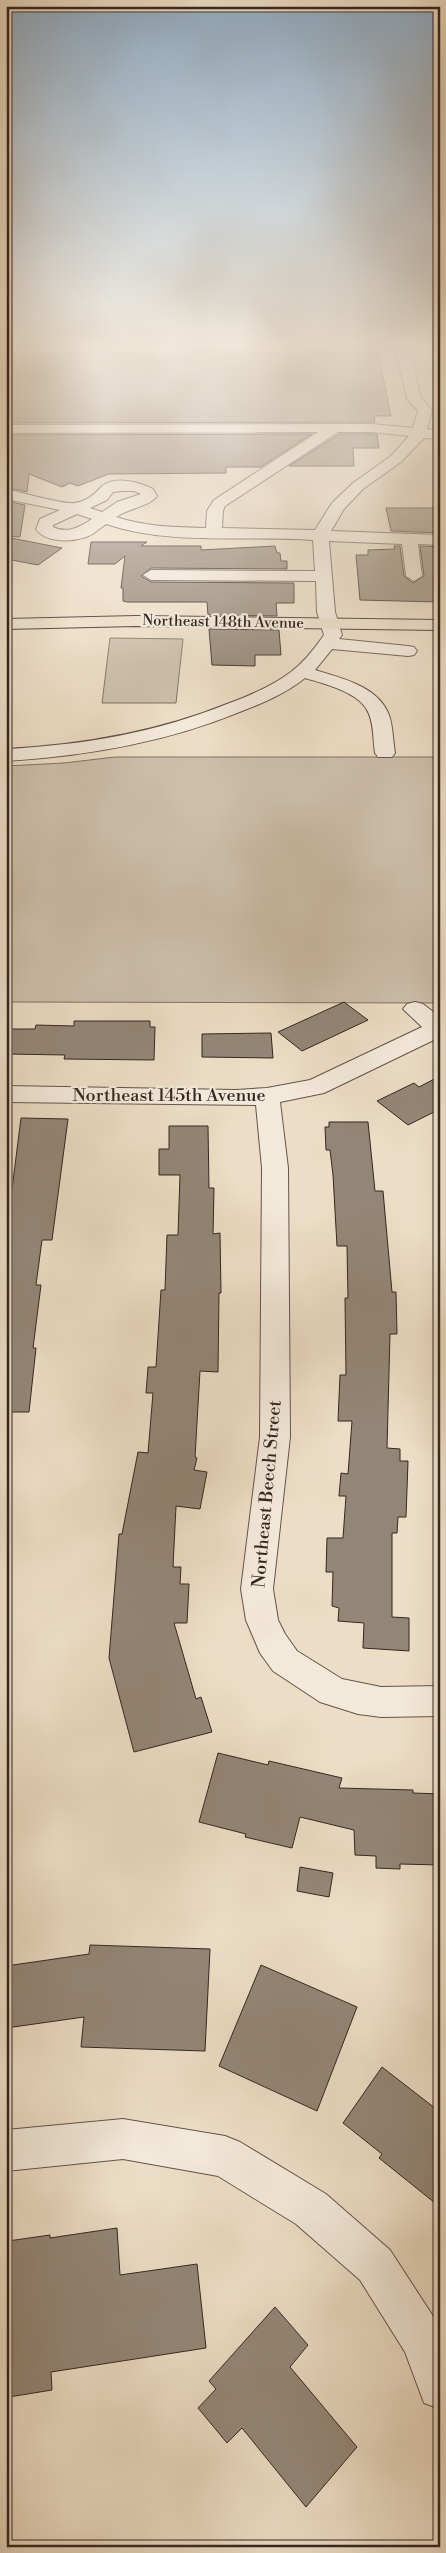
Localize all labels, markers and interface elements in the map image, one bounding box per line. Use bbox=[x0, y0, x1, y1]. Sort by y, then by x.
street label: Northeast 148th Avenue bbox=[142, 611, 304, 633]
street label: Northeast 145th Avenue bbox=[72, 1084, 266, 1107]
street label: Northeast Beech Street bbox=[247, 1399, 287, 1589]

